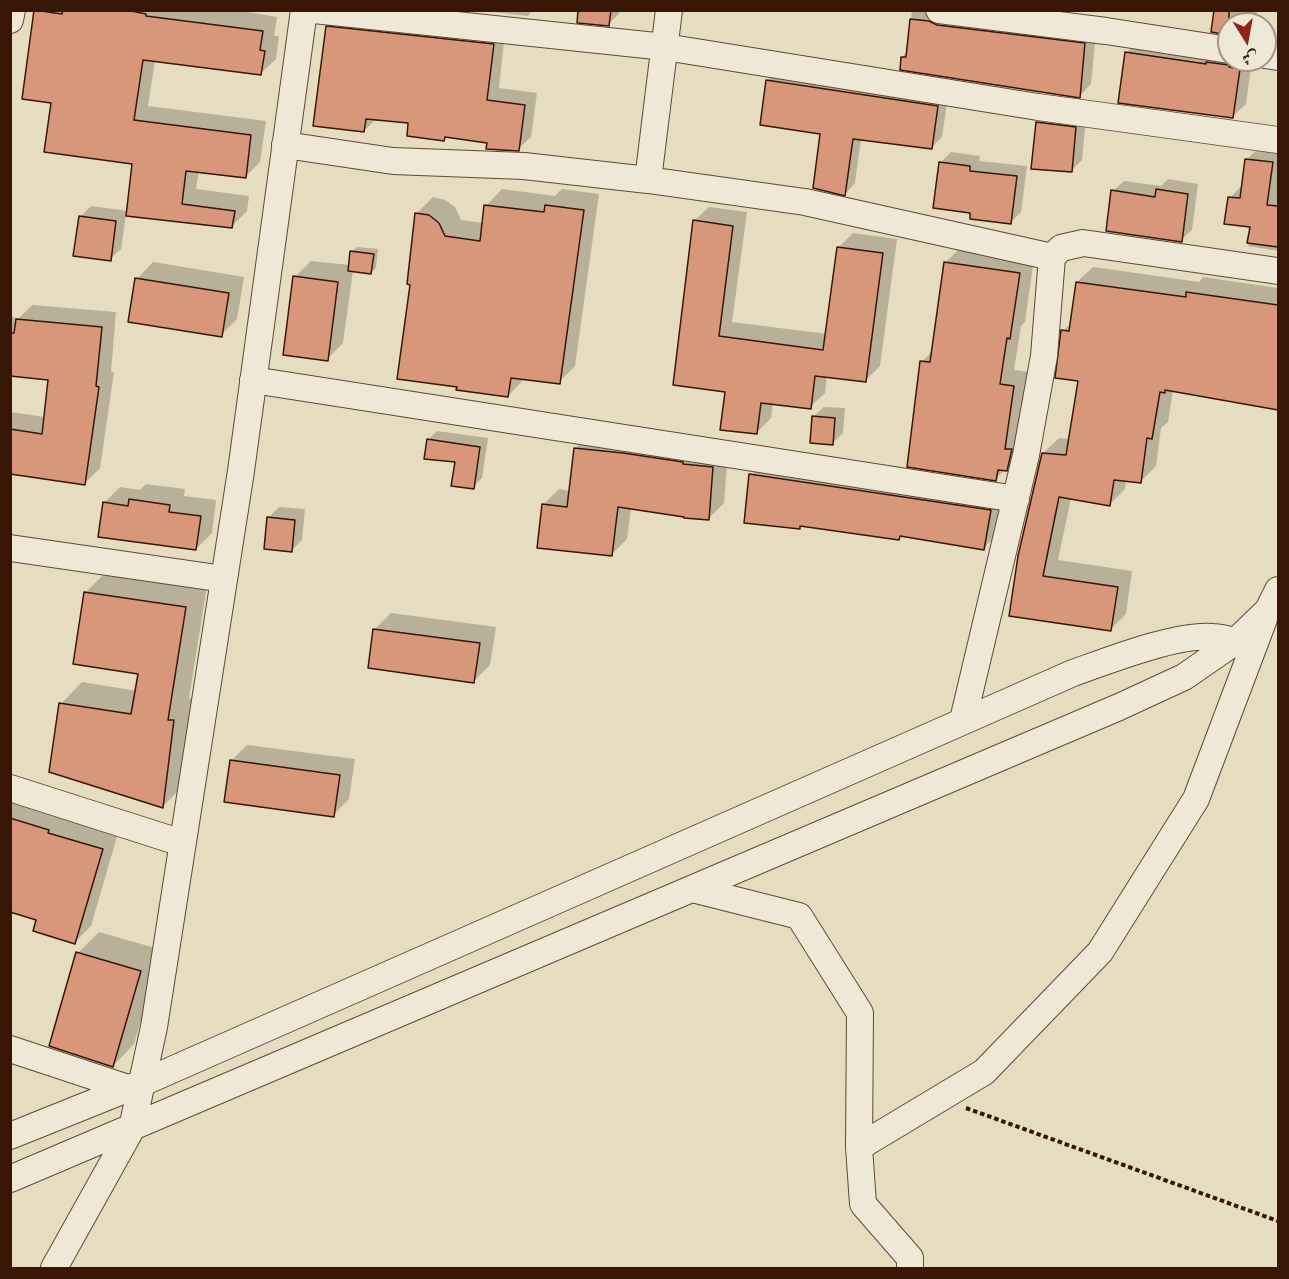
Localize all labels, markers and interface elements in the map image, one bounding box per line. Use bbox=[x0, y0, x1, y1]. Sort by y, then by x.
north arrow bbox=[1217, 12, 1277, 72]
text: ش bbox=[1240, 45, 1260, 70]

